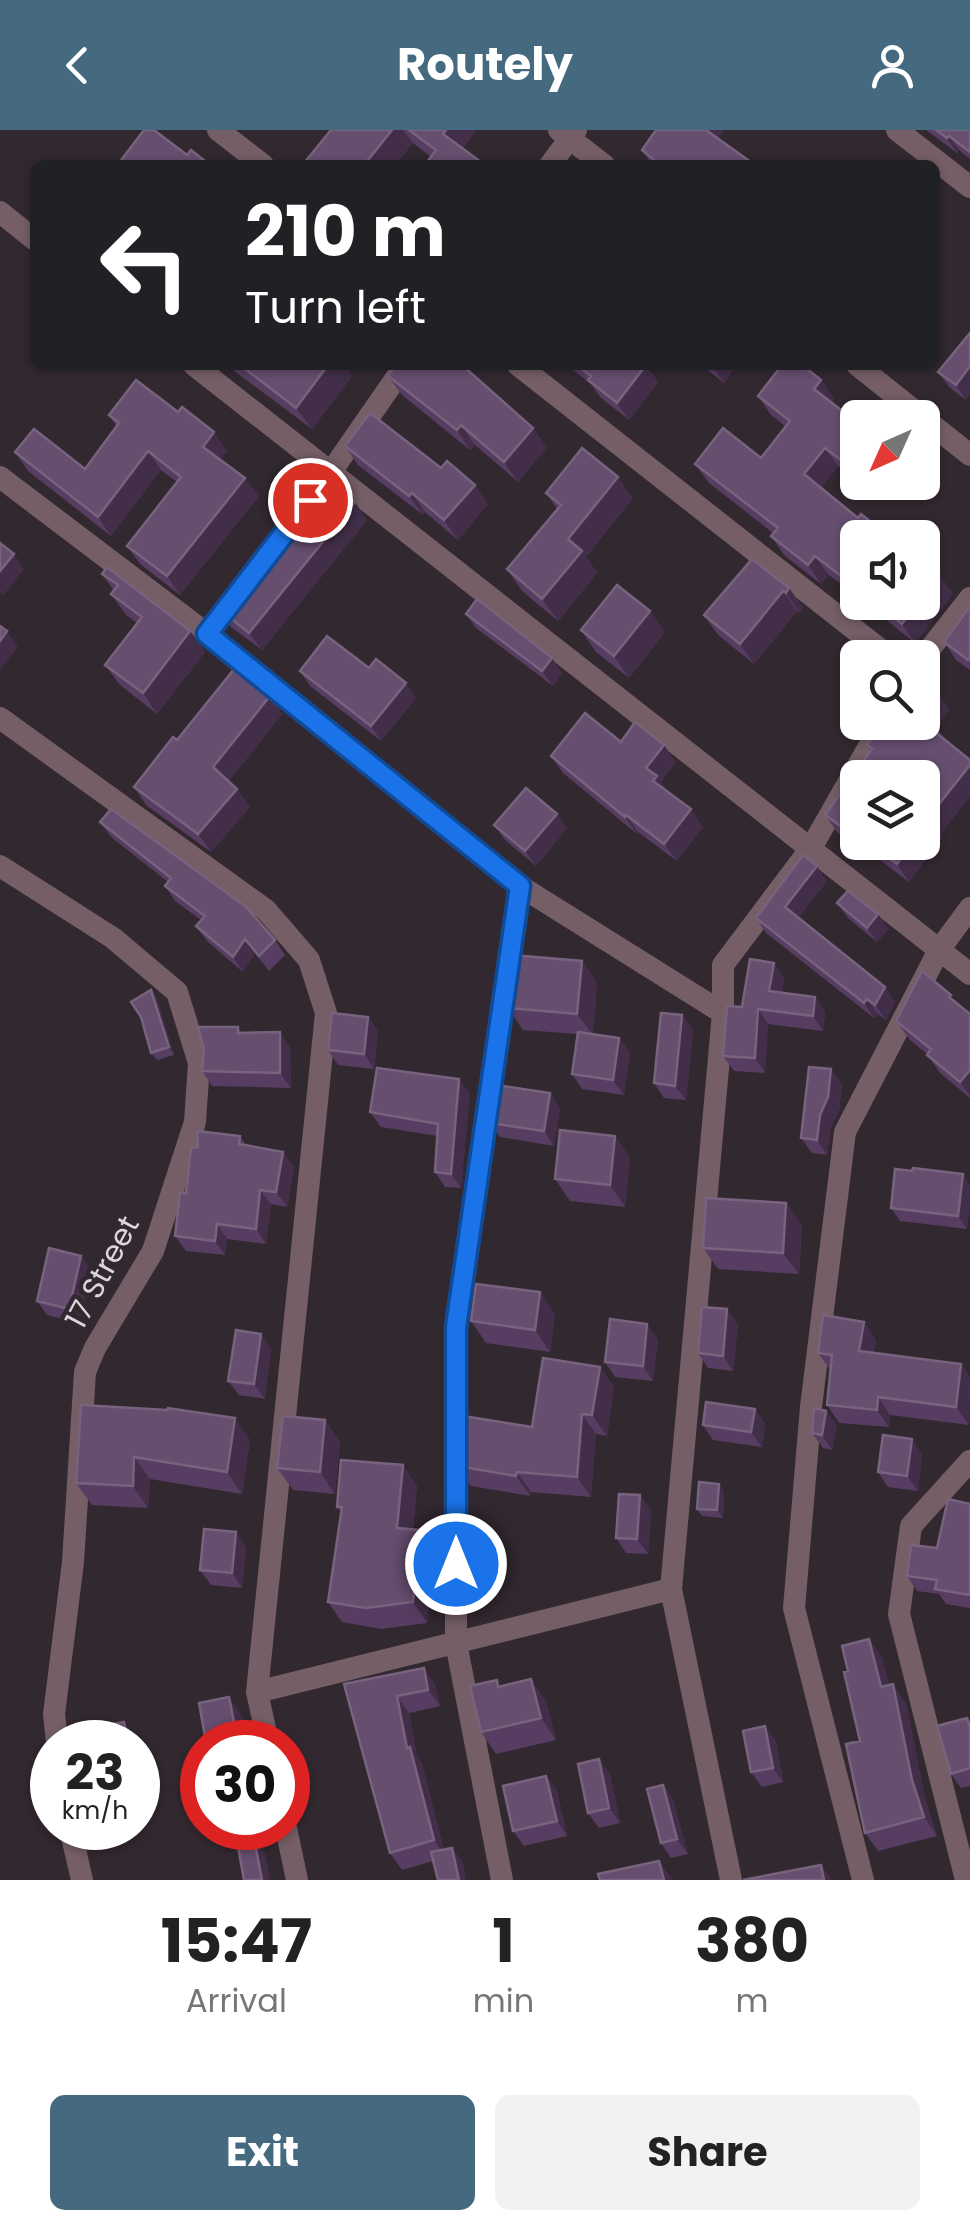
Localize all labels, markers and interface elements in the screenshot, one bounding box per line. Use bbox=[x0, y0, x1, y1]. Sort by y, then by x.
text: Routely bbox=[397, 33, 573, 96]
icon: back bbox=[50, 38, 105, 93]
icon: person bbox=[865, 38, 920, 93]
text: 210 m bbox=[245, 182, 446, 281]
icon: left bbox=[80, 200, 210, 330]
text: Turn left bbox=[245, 276, 426, 339]
north arrow bbox=[840, 400, 940, 500]
map controls bbox=[840, 400, 940, 860]
pin bbox=[268, 458, 353, 543]
icon: arrive bbox=[283, 473, 338, 528]
button: sound bbox=[840, 520, 940, 620]
button: search bbox=[840, 640, 940, 740]
button: layers bbox=[840, 760, 940, 860]
street label: 17 Street bbox=[54, 1208, 150, 1336]
position arrow bbox=[404, 1512, 508, 1616]
speed limit sign: 30 bbox=[180, 1720, 310, 1850]
text: 23 bbox=[66, 1737, 124, 1808]
text: km/h bbox=[62, 1793, 128, 1828]
text: 15:47 bbox=[161, 1899, 312, 1983]
text: 1 bbox=[492, 1899, 515, 1983]
text: 380 bbox=[695, 1899, 809, 1983]
text: Arrival bbox=[186, 1978, 287, 2023]
text: min bbox=[473, 1978, 534, 2023]
text: m bbox=[736, 1978, 769, 2023]
button: Exit bbox=[50, 2095, 475, 2210]
button: Share bbox=[495, 2095, 920, 2210]

